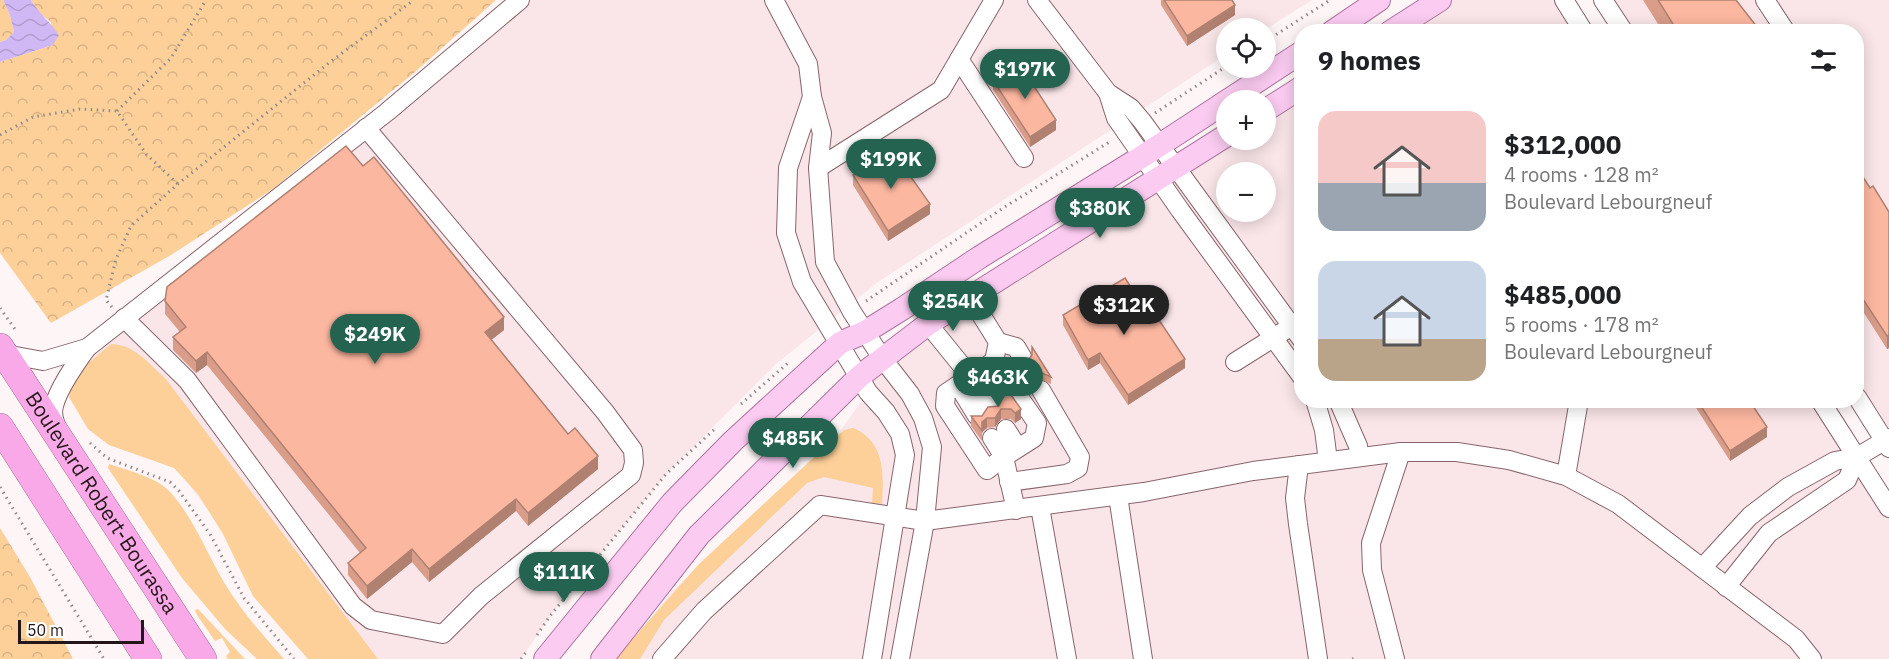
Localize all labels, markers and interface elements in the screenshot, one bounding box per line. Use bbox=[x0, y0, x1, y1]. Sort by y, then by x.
map controls bbox=[1216, 18, 1276, 222]
button: locate bbox=[1216, 18, 1276, 78]
text: 9 homes bbox=[1318, 43, 1421, 77]
icon: filters bbox=[1807, 44, 1840, 77]
pin: $197K bbox=[983, 49, 1067, 100]
text: $197K bbox=[994, 55, 1056, 82]
button: + bbox=[1216, 90, 1276, 150]
text: $312,000 bbox=[1504, 127, 1621, 161]
icon: home bbox=[1366, 135, 1438, 207]
pin: $199K bbox=[849, 139, 933, 190]
text: $199K bbox=[860, 145, 922, 172]
text: 4 rooms · 128 m² bbox=[1504, 161, 1659, 188]
button: − bbox=[1216, 162, 1276, 222]
pin: $380K bbox=[1058, 188, 1142, 239]
text: Boulevard Lebourgneuf bbox=[1504, 188, 1712, 215]
text: $380K bbox=[1069, 194, 1131, 221]
text: $485,000 bbox=[1504, 277, 1621, 311]
pin: $254K bbox=[911, 281, 995, 332]
pin: $312K bbox=[1082, 285, 1166, 336]
icon: home bbox=[1366, 285, 1438, 357]
text: $254K bbox=[922, 287, 984, 314]
text: $312K bbox=[1093, 291, 1155, 318]
text: 5 rooms · 178 m² bbox=[1504, 311, 1659, 338]
pin: $249K bbox=[333, 314, 417, 365]
text: $249K bbox=[344, 320, 406, 347]
text: Boulevard Lebourgneuf bbox=[1504, 338, 1712, 365]
pin: $463K bbox=[956, 357, 1040, 408]
text: $463K bbox=[967, 363, 1029, 390]
street label: Boulevard Robert-Bourassa bbox=[20, 386, 185, 619]
pin: $485K bbox=[751, 418, 835, 469]
text: $485K bbox=[762, 424, 824, 451]
pin: $111K bbox=[522, 552, 606, 603]
text: $111K bbox=[533, 558, 595, 585]
scale bar bbox=[18, 617, 144, 644]
text: 50 m bbox=[27, 620, 64, 640]

